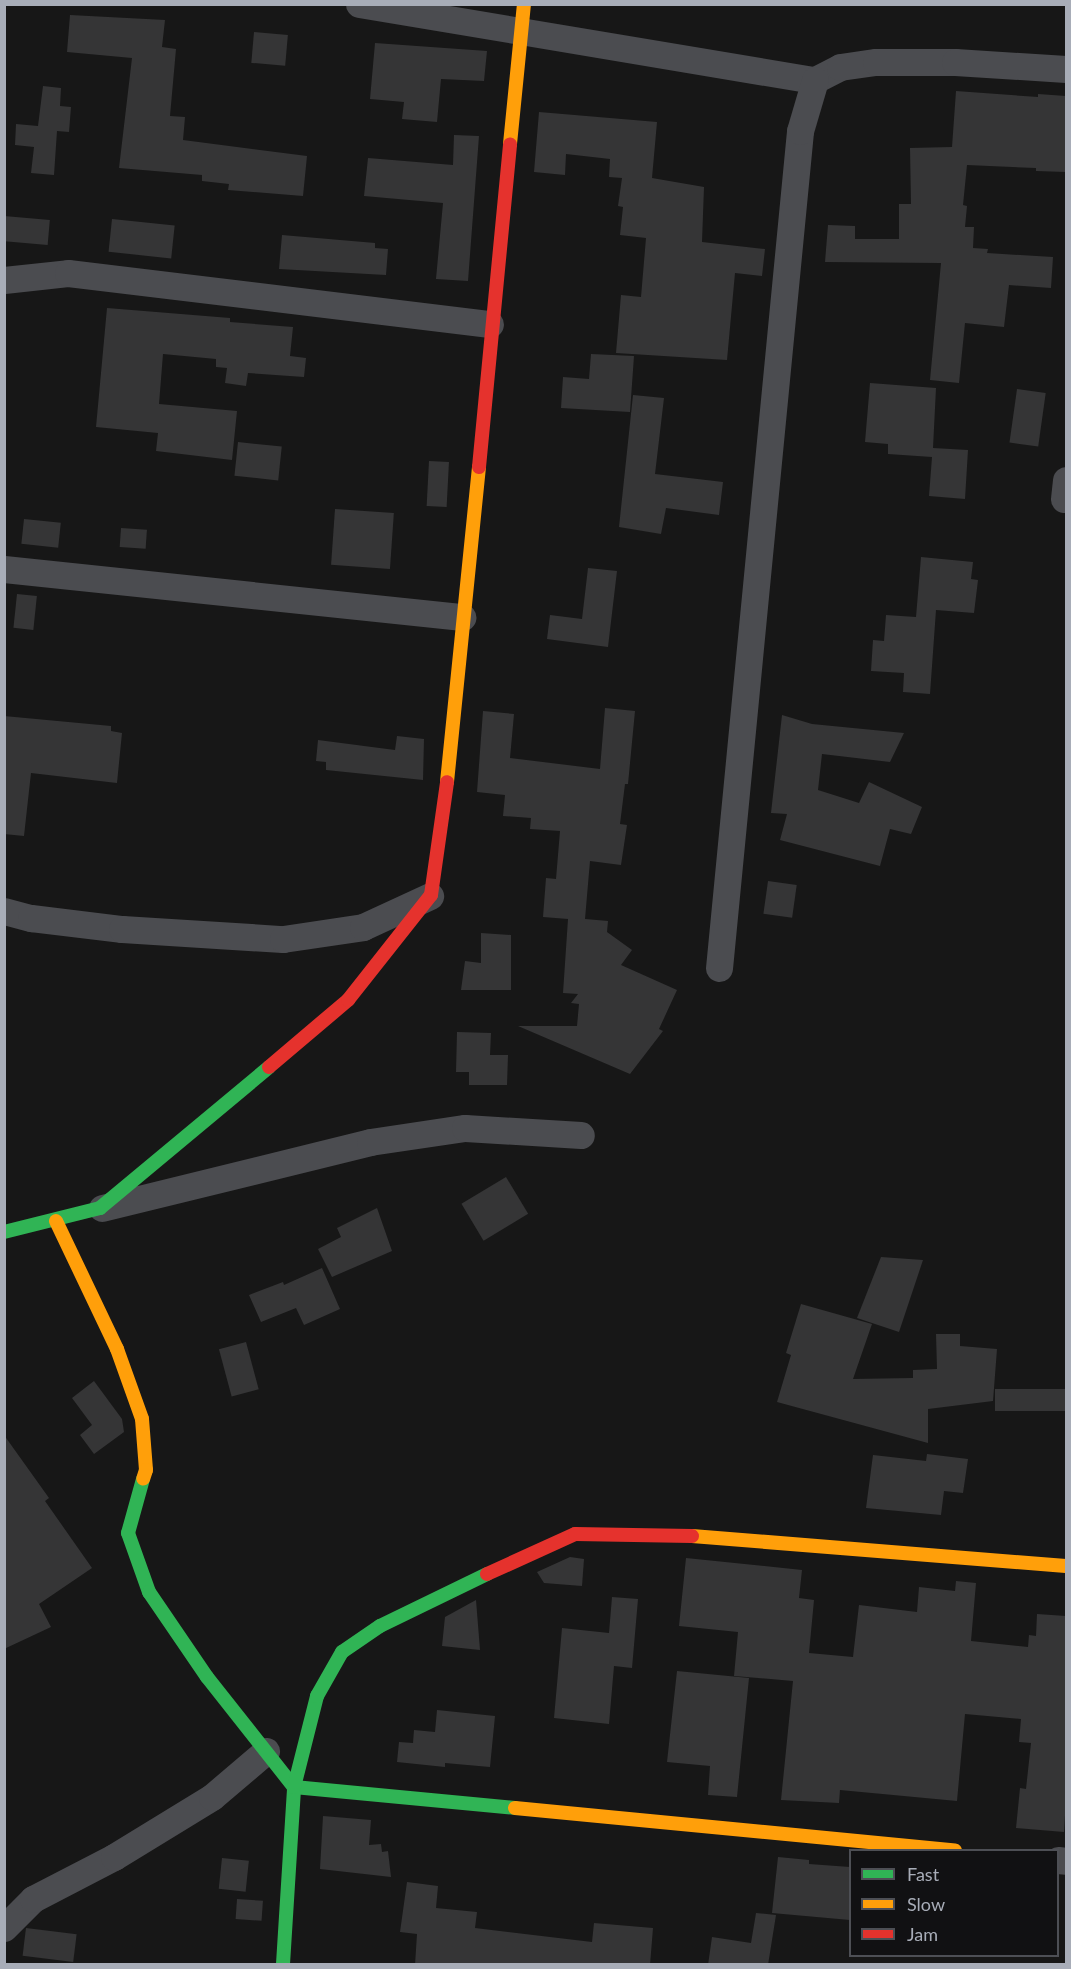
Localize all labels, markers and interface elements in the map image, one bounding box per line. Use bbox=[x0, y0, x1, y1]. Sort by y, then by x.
legend bbox=[849, 1849, 1059, 1957]
text: Fast bbox=[907, 1863, 939, 1885]
text: Slow bbox=[907, 1893, 945, 1915]
text: Jam bbox=[907, 1923, 938, 1945]

